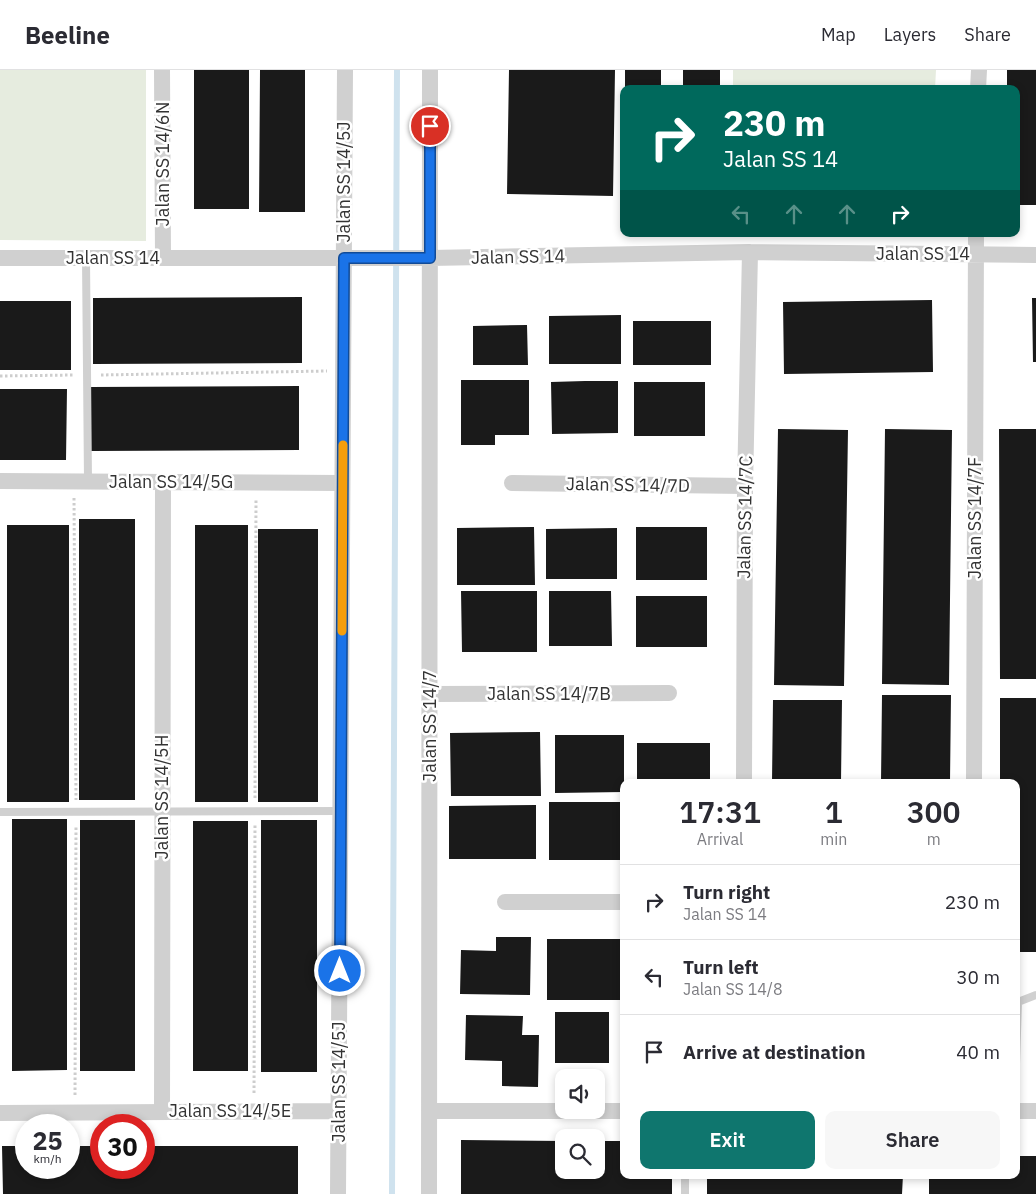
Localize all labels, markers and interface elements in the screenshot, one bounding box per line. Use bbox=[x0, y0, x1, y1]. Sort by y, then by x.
text: Beeline bbox=[25, 19, 110, 51]
text: Map bbox=[821, 23, 856, 46]
text: Layers bbox=[884, 23, 936, 46]
text: Share bbox=[964, 23, 1011, 46]
text: 230 m bbox=[723, 100, 826, 146]
street label: Jalan SS 14/6N bbox=[151, 102, 174, 226]
pin bbox=[409, 105, 451, 147]
icon: right bbox=[640, 105, 705, 170]
icon: arrive bbox=[416, 112, 444, 140]
street label: Jalan SS 14/5J bbox=[332, 121, 355, 243]
text: Jalan SS 14 bbox=[723, 144, 838, 173]
icon: left bbox=[727, 200, 755, 228]
icon: ahead bbox=[780, 200, 808, 228]
icon: ahead bbox=[833, 200, 861, 228]
icon: right bbox=[886, 200, 914, 228]
street label: Jalan SS 14 bbox=[876, 242, 970, 265]
street label: Jalan SS 14 bbox=[471, 244, 566, 269]
street label: Jalan SS 14 bbox=[66, 246, 160, 269]
street label: Jalan SS 14/7C bbox=[732, 455, 757, 579]
street label: Jalan SS 14/7F bbox=[963, 457, 986, 579]
street label: Jalan SS 14/5G bbox=[109, 470, 233, 493]
street label: Jalan SS 14/7D bbox=[566, 472, 690, 497]
street label: Jalan SS 14/7 bbox=[418, 670, 441, 782]
street label: Jalan SS 14/7B bbox=[487, 682, 611, 705]
street label: Jalan SS 14/5H bbox=[150, 735, 173, 859]
text: 17:31 bbox=[679, 792, 761, 831]
text: 1 bbox=[825, 792, 843, 831]
text: 300 bbox=[907, 792, 961, 831]
text: Arrival bbox=[697, 829, 743, 849]
text: min bbox=[820, 829, 847, 849]
text: m bbox=[927, 829, 941, 849]
text: Turn right bbox=[683, 880, 770, 904]
icon: right bbox=[640, 888, 668, 916]
text: 230 m bbox=[945, 890, 1000, 914]
text: Jalan SS 14 bbox=[683, 904, 767, 924]
position arrow bbox=[313, 944, 365, 996]
text: Turn left bbox=[683, 955, 759, 979]
icon: left bbox=[640, 963, 668, 991]
text: 30 m bbox=[956, 965, 1000, 989]
text: Jalan SS 14/8 bbox=[683, 979, 783, 999]
street label: Jalan SS 14/5J bbox=[327, 1021, 350, 1143]
icon: arrive bbox=[640, 1038, 668, 1066]
text: Arrive at destination bbox=[683, 1040, 866, 1064]
text: 40 m bbox=[956, 1040, 1000, 1064]
map controls bbox=[555, 1069, 605, 1179]
button: sound bbox=[555, 1069, 605, 1119]
street label: Jalan SS 14/5E bbox=[169, 1099, 291, 1122]
button: Exit bbox=[640, 1111, 815, 1169]
button: Share bbox=[825, 1111, 1000, 1169]
speed limit sign: 30 bbox=[90, 1114, 155, 1179]
text: 25 bbox=[32, 1124, 63, 1157]
button: search bbox=[555, 1129, 605, 1179]
text: km/h bbox=[33, 1151, 62, 1166]

